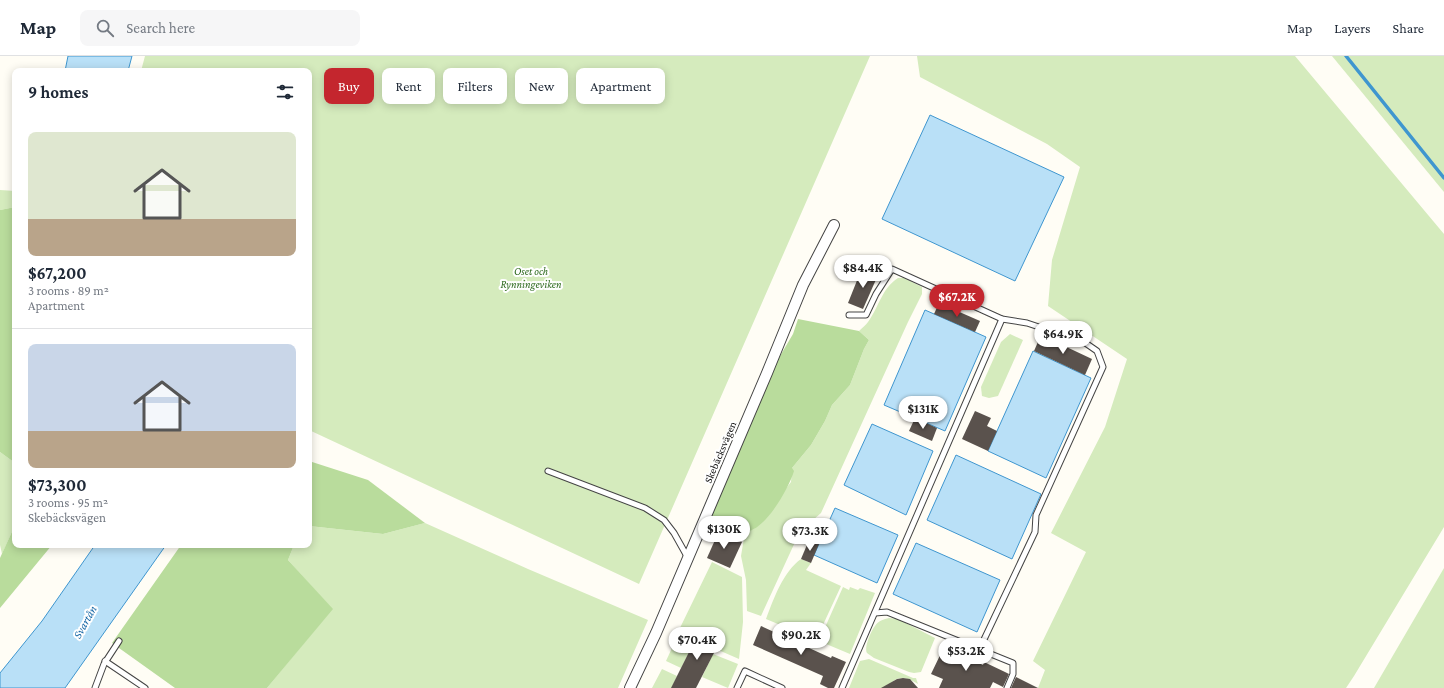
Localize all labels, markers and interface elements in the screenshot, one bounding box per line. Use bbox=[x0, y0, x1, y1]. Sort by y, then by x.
search box bbox=[80, 10, 360, 46]
text: Map bbox=[20, 17, 56, 38]
icon: search bbox=[94, 17, 116, 39]
text: Search here bbox=[126, 20, 195, 36]
text: Map bbox=[1287, 20, 1312, 36]
text: Layers bbox=[1334, 20, 1371, 36]
text: Share bbox=[1393, 20, 1424, 36]
chip: Buy bbox=[324, 68, 374, 104]
chip: Rent bbox=[382, 68, 435, 104]
chip: Filters bbox=[443, 68, 507, 104]
chip: New bbox=[515, 68, 568, 104]
chip: Apartment bbox=[576, 68, 665, 104]
icon: filters bbox=[274, 81, 296, 103]
text: 9 homes bbox=[28, 83, 88, 102]
icon: home bbox=[126, 158, 198, 230]
pin: $84.4K bbox=[830, 255, 896, 289]
text: $84.4K bbox=[843, 260, 883, 275]
text: $67,200 bbox=[28, 264, 87, 283]
park label: Oset och Rynningeviken bbox=[500, 265, 562, 291]
text: 3 rooms · 89 m² bbox=[28, 283, 109, 298]
pin: $67.2K bbox=[924, 284, 990, 318]
text: $67.2K bbox=[938, 289, 976, 304]
text: Apartment bbox=[28, 298, 85, 313]
pin: $64.9K bbox=[1030, 321, 1096, 355]
text: $64.9K bbox=[1043, 326, 1083, 341]
icon: home bbox=[126, 370, 198, 442]
pin: $131K bbox=[895, 396, 951, 430]
text: $131K bbox=[908, 401, 938, 416]
street label: Skebäcksvägen bbox=[702, 419, 739, 485]
text: $73,300 bbox=[28, 476, 86, 495]
text: 3 rooms · 95 m² bbox=[28, 495, 108, 510]
text: Skebäcksvägen bbox=[28, 510, 106, 525]
pin: $130K bbox=[696, 516, 752, 550]
pin: $73.3K bbox=[777, 518, 843, 552]
text: $130K bbox=[707, 521, 741, 536]
text: $73.3K bbox=[791, 523, 829, 538]
water label: Svartån bbox=[70, 603, 100, 641]
pin: $90.2K bbox=[768, 622, 834, 656]
pin: $70.4K bbox=[664, 627, 730, 661]
text: $90.2K bbox=[781, 627, 821, 642]
text: $70.4K bbox=[678, 632, 716, 647]
pin: $53.2K bbox=[933, 638, 999, 672]
text: $53.2K bbox=[947, 643, 985, 658]

